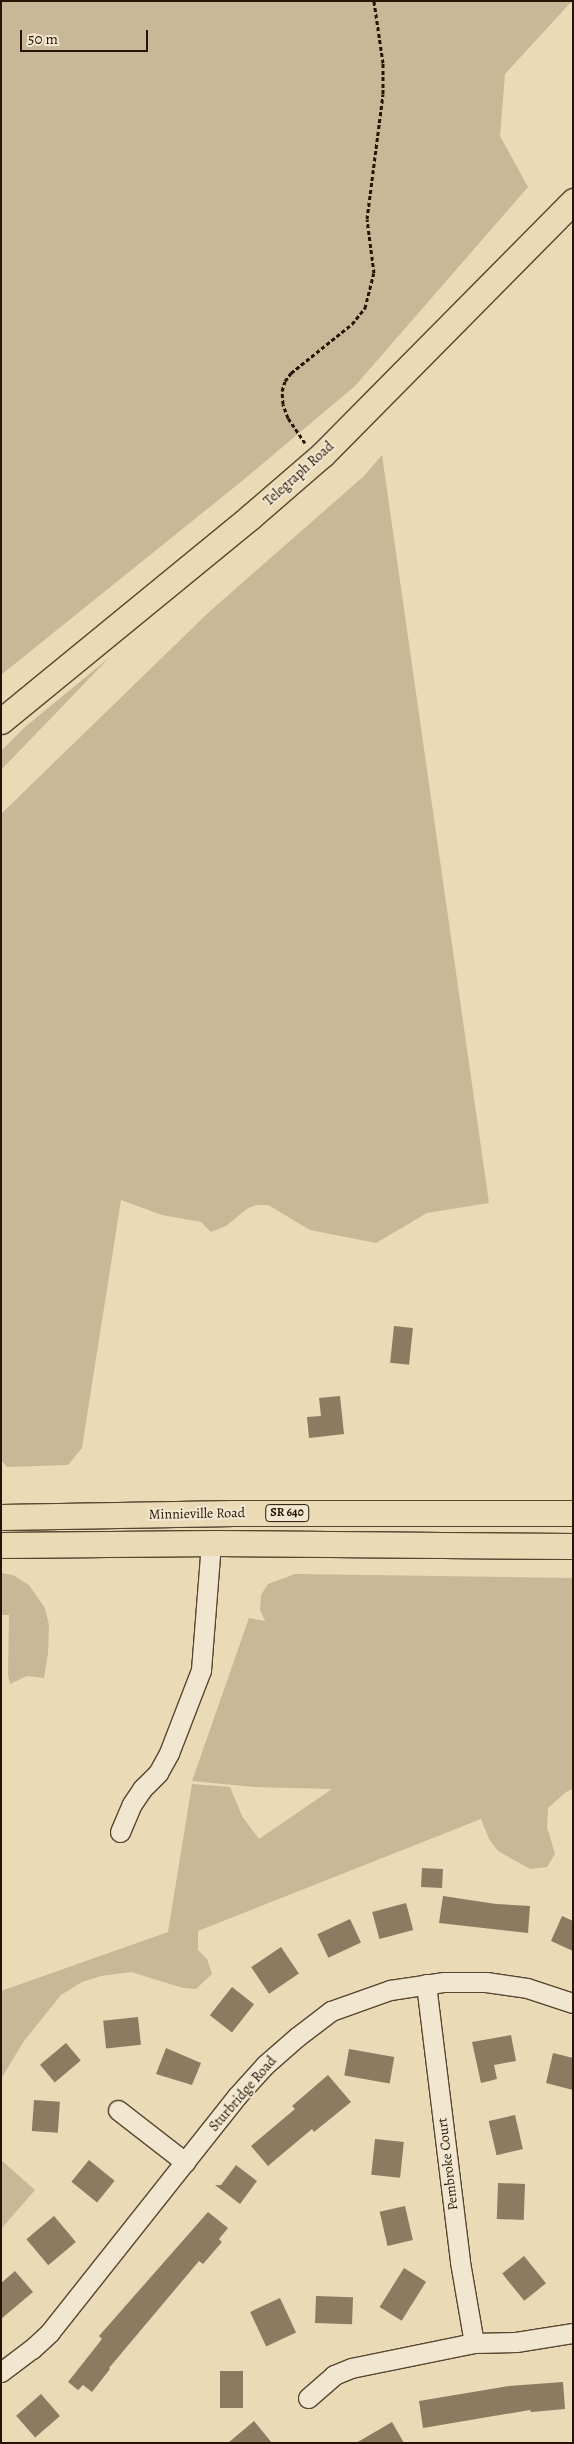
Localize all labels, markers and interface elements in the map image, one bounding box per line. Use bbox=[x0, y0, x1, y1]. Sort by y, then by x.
scale bar bbox=[22, 20, 150, 52]
text: 50 m bbox=[28, 29, 58, 49]
street label: Telegraph Road bbox=[261, 438, 337, 510]
road number: SR 640 bbox=[264, 1504, 310, 1522]
street label: Minnieville Road bbox=[149, 1505, 245, 1523]
street label: Sturbridge Road bbox=[206, 2053, 280, 2135]
street label: Pembroke Court bbox=[434, 2117, 462, 2211]

